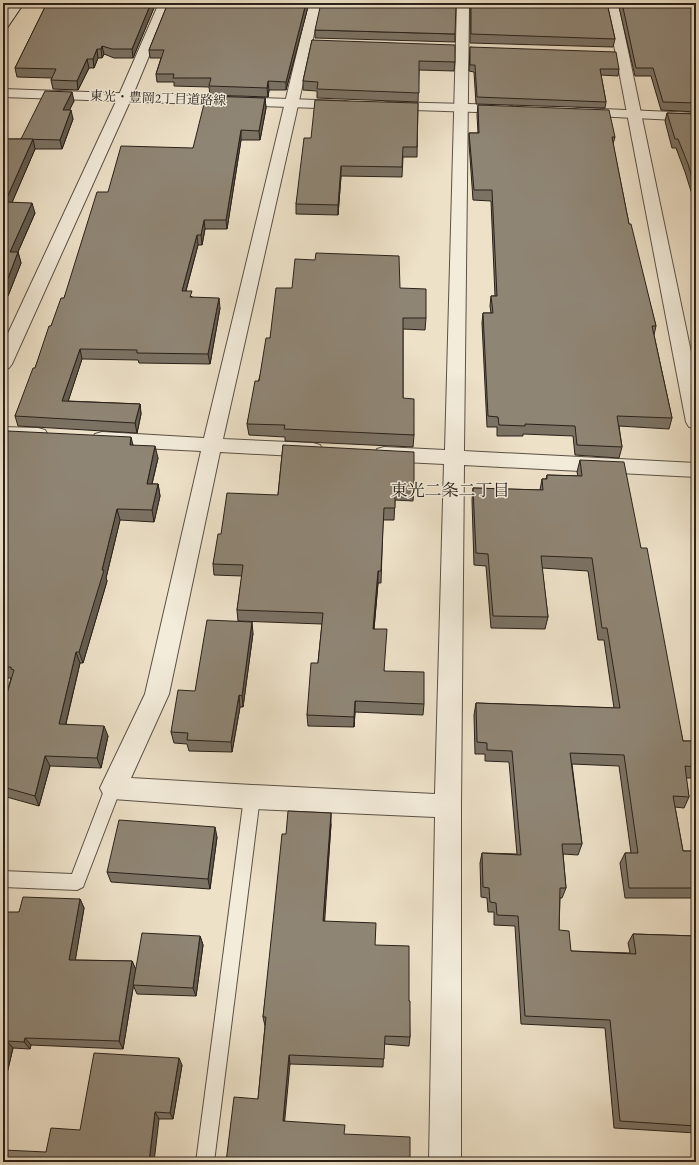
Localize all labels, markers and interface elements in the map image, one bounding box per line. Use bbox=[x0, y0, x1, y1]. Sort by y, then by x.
street label: 東光・豊岡2丁目道路線 bbox=[90, 87, 226, 109]
district label: 東光二条二丁目 bbox=[391, 479, 510, 501]

